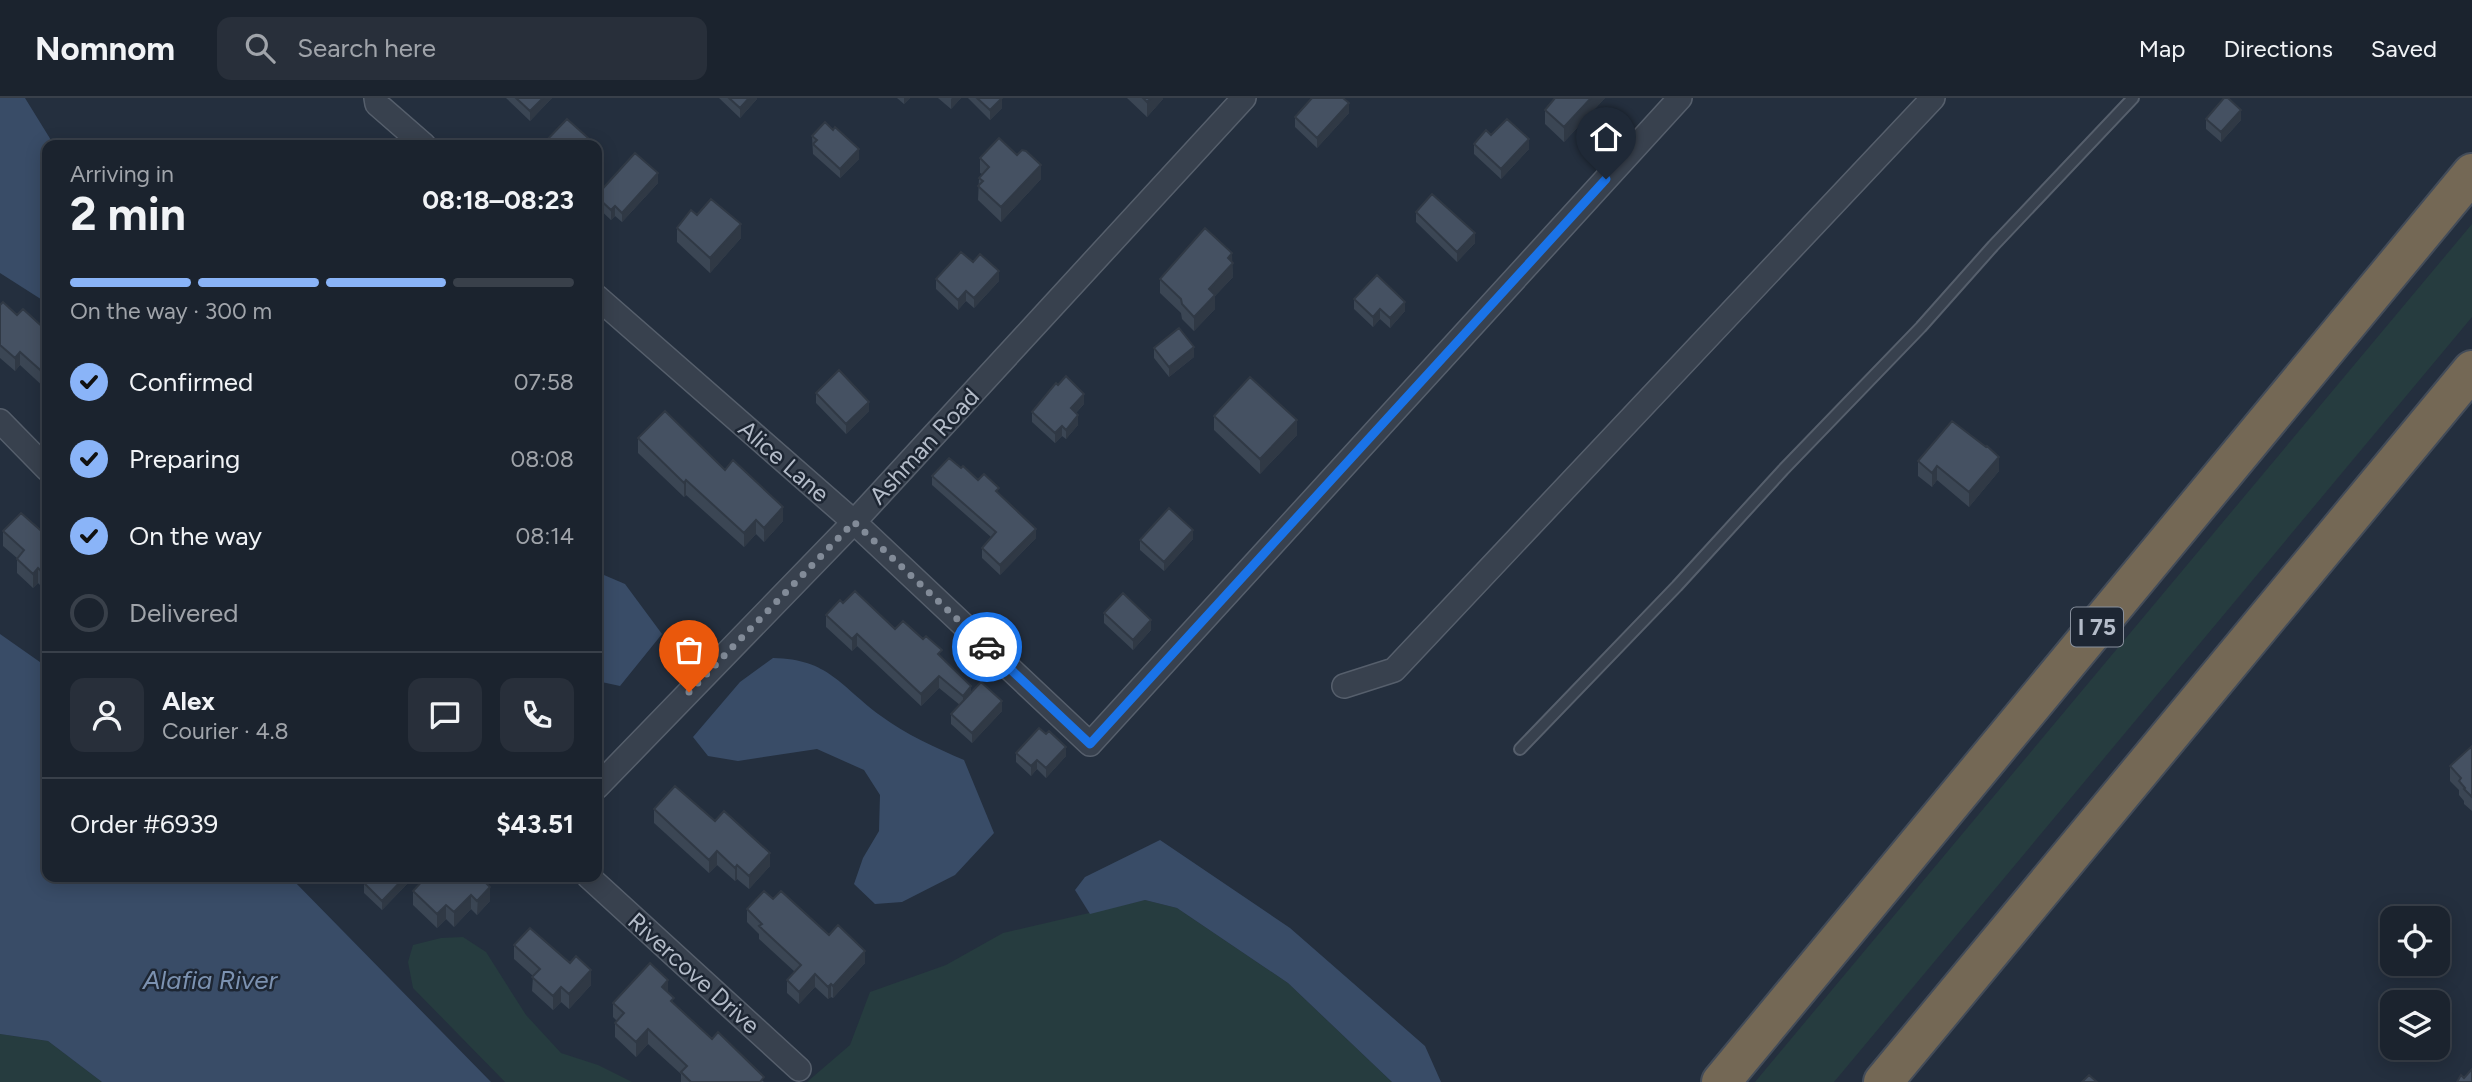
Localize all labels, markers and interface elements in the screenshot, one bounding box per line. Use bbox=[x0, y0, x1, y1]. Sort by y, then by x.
search box bbox=[217, 17, 707, 80]
text: Nomnom bbox=[35, 29, 175, 68]
icon: search bbox=[241, 29, 279, 67]
text: Search here bbox=[297, 32, 436, 64]
text: Map bbox=[2139, 34, 2185, 63]
text: Directions bbox=[2223, 34, 2333, 63]
text: Saved bbox=[2371, 34, 2437, 63]
pin bbox=[1576, 107, 1636, 179]
icon: home bbox=[1587, 118, 1625, 156]
text: Arriving in bbox=[70, 160, 174, 188]
text: 08:18–08:23 bbox=[422, 184, 574, 216]
text: 2 min bbox=[70, 186, 186, 242]
text: On the way · 300 m bbox=[70, 297, 272, 325]
icon: check bbox=[70, 363, 108, 401]
text: Confirmed bbox=[129, 366, 253, 398]
text: 07:58 bbox=[514, 368, 574, 396]
street label: Ashman Road bbox=[863, 382, 985, 510]
street label: Alice Lane bbox=[733, 414, 835, 508]
icon: check bbox=[70, 440, 108, 478]
text: Preparing bbox=[129, 443, 240, 475]
text: 08:08 bbox=[510, 445, 574, 473]
icon: check bbox=[70, 517, 108, 555]
text: On the way bbox=[129, 520, 262, 552]
text: 08:14 bbox=[516, 522, 574, 550]
text: Delivered bbox=[129, 597, 238, 629]
road number: I 75 bbox=[2071, 607, 2123, 646]
courier bbox=[952, 612, 1022, 682]
pin bbox=[659, 620, 719, 692]
icon: car bbox=[968, 628, 1006, 666]
icon: bag bbox=[670, 631, 708, 669]
button: person bbox=[70, 678, 144, 752]
button: chat bbox=[408, 678, 482, 752]
button: phone bbox=[500, 678, 574, 752]
text: Alex bbox=[162, 685, 215, 717]
text: Courier · 4.8 bbox=[162, 717, 289, 745]
text: Order #6939 bbox=[70, 808, 218, 840]
text: $43.51 bbox=[496, 808, 574, 840]
street label: Rivercove Drive bbox=[622, 906, 766, 1040]
map controls bbox=[2380, 906, 2450, 1060]
button: locate bbox=[2380, 906, 2450, 976]
water label: Alafia River bbox=[142, 964, 279, 996]
button: layers bbox=[2380, 990, 2450, 1060]

